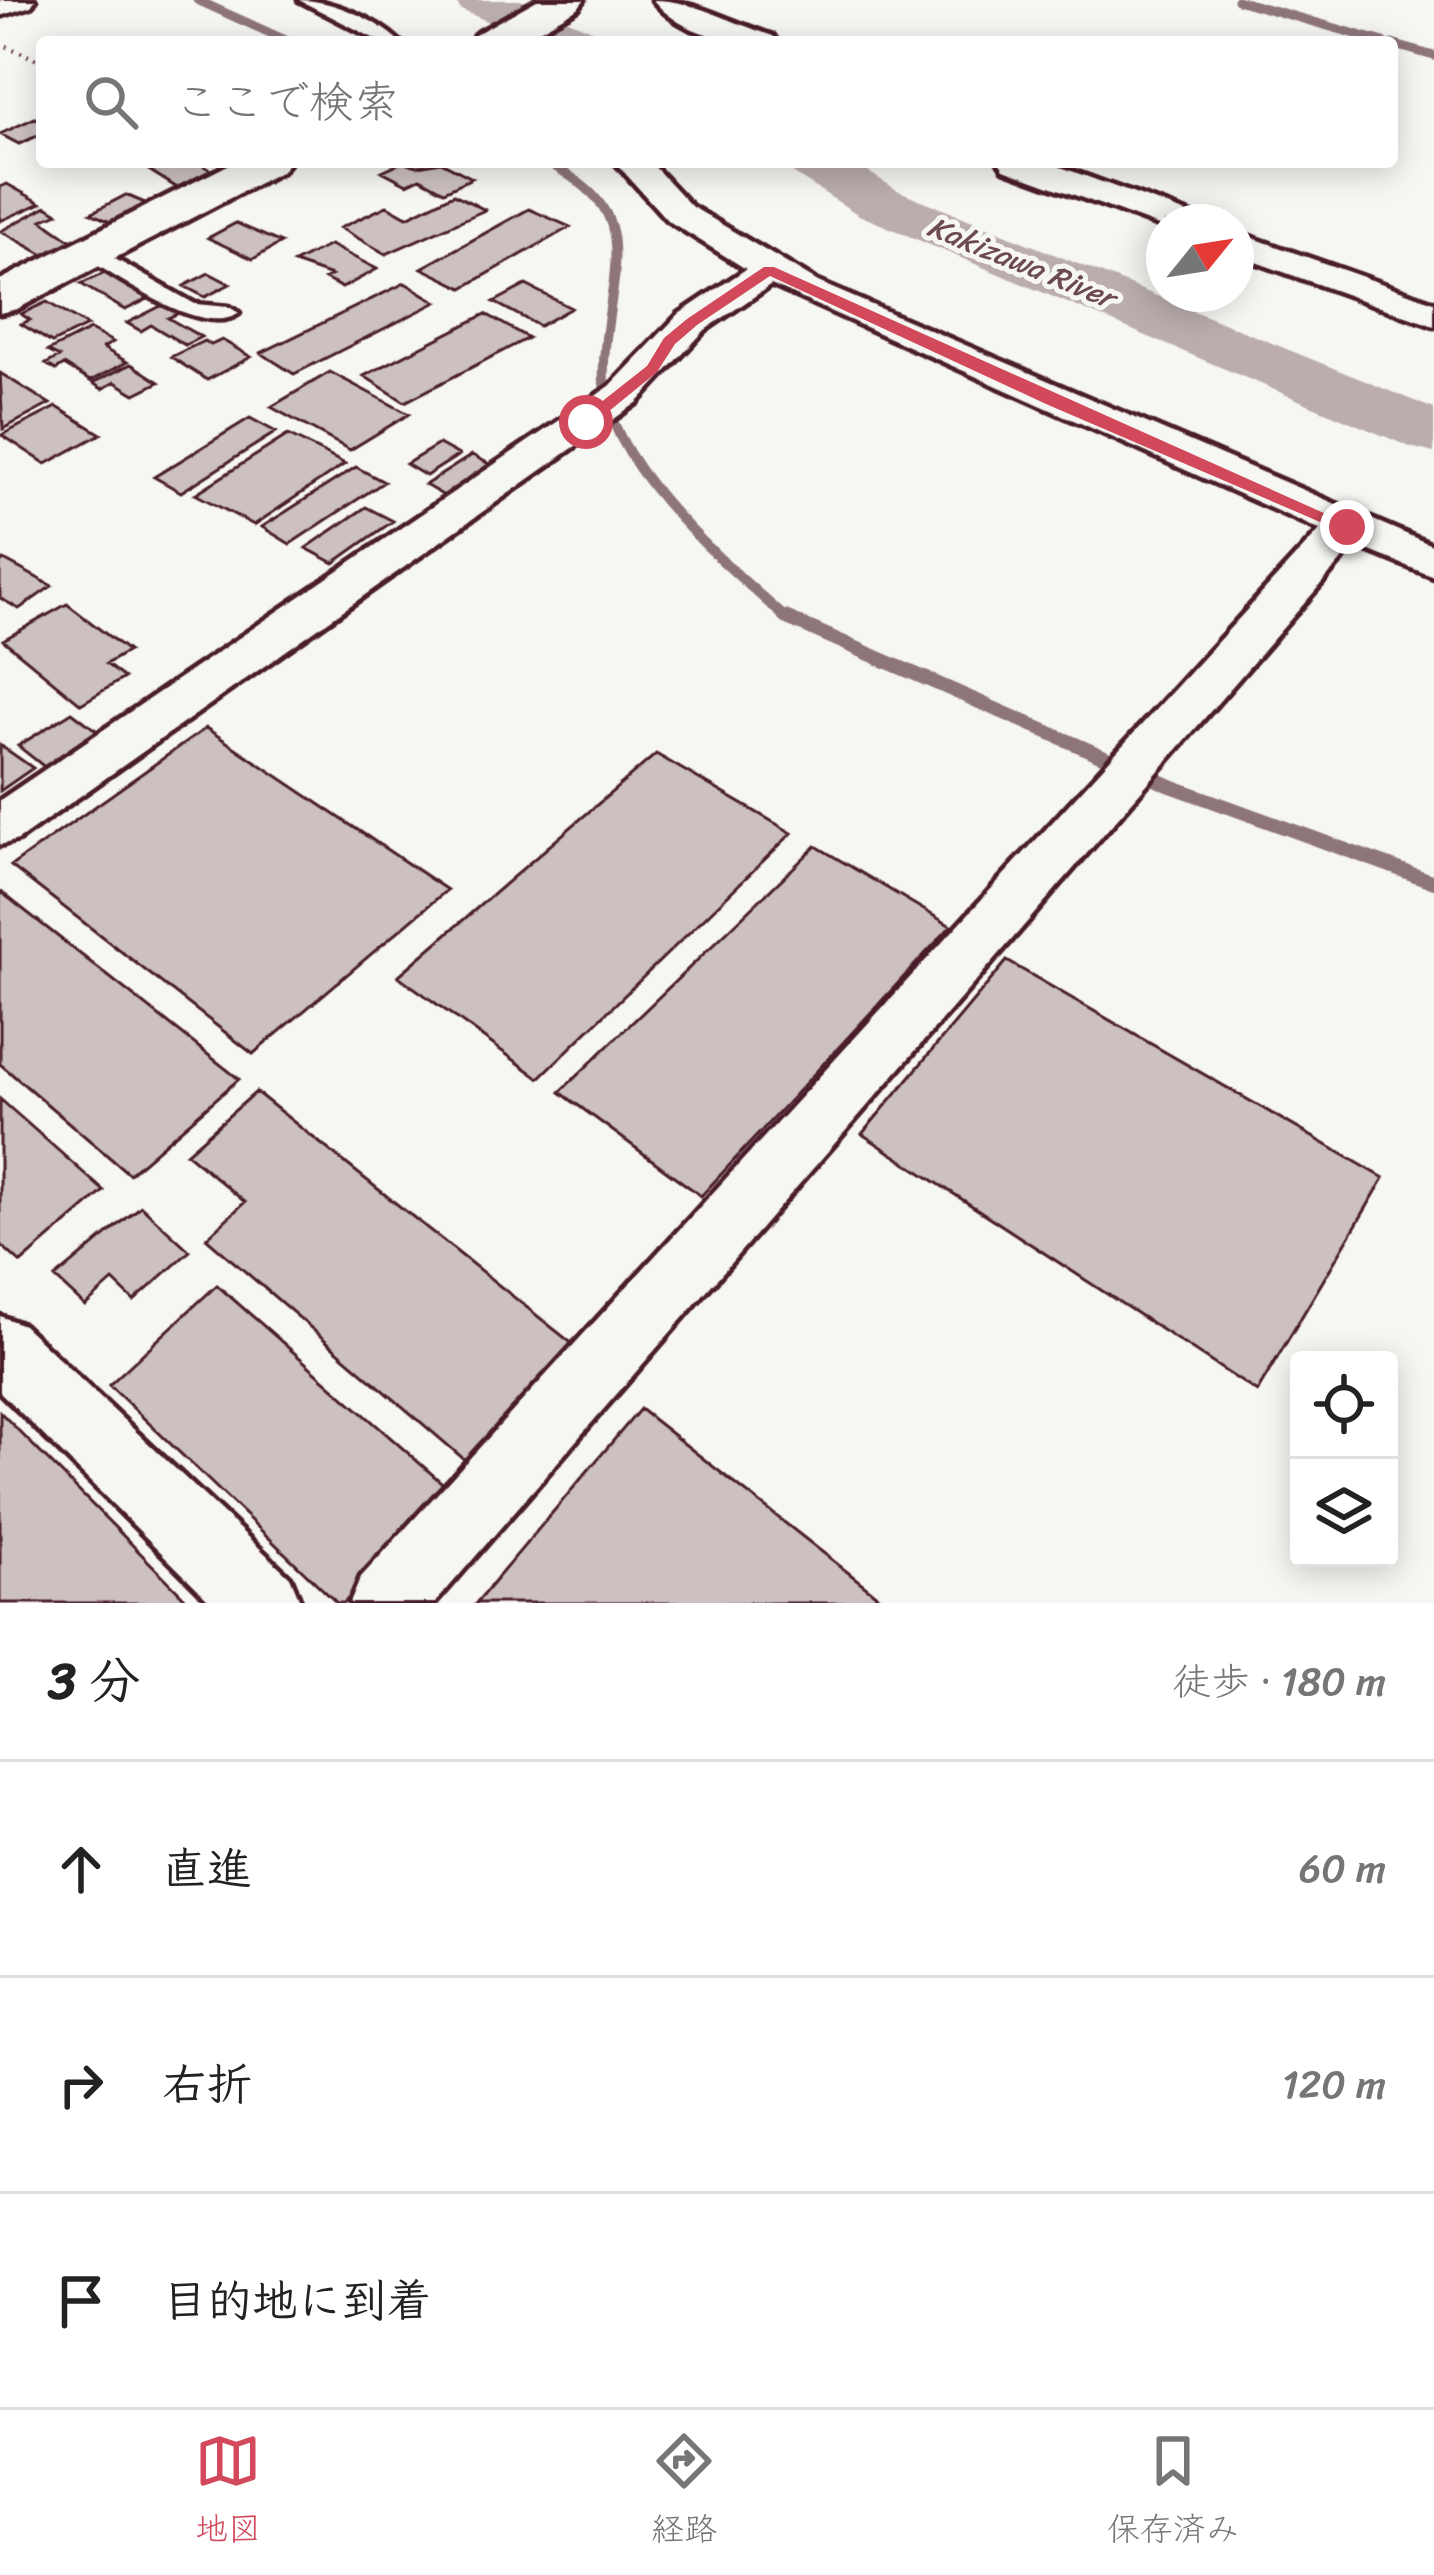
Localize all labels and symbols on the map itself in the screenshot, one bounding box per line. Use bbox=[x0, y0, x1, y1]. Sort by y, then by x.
water label: Kakizawa River bbox=[919, 200, 1128, 326]
north arrow bbox=[1146, 204, 1254, 312]
route start bbox=[559, 395, 613, 449]
route end bbox=[1320, 500, 1374, 554]

